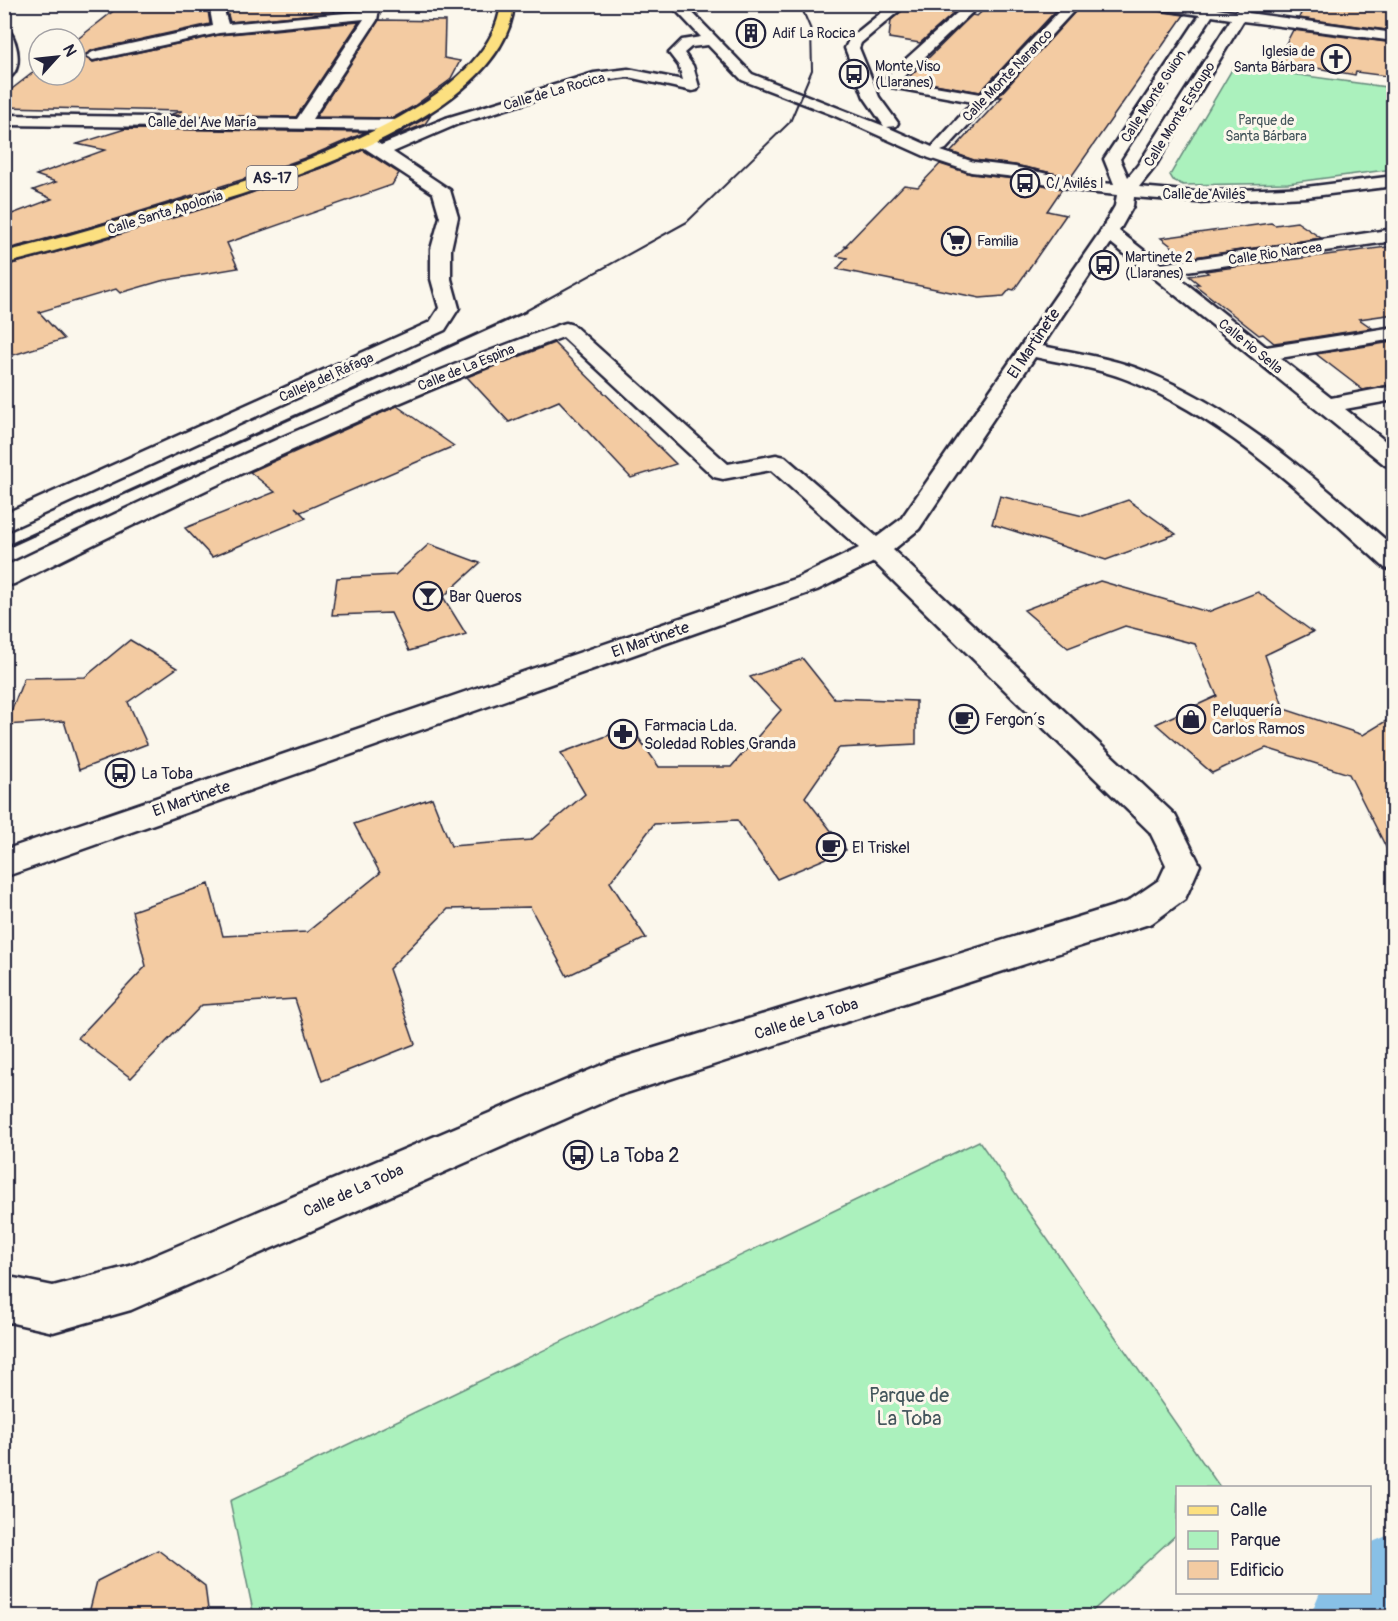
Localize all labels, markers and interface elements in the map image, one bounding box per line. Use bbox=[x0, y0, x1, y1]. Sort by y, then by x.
building icon: Adif La Rocica bbox=[735, 17, 767, 49]
place label: Adif La Rocica bbox=[772, 25, 855, 42]
street label: Calle Monte Naranco bbox=[959, 25, 1056, 125]
north arrow bbox=[27, 27, 87, 87]
text: N bbox=[58, 41, 81, 60]
place label: Iglesia de Santa Bárbara bbox=[1233, 43, 1315, 76]
church icon: Iglesia de Santa Bárbara bbox=[1320, 43, 1352, 75]
street label: Calle Monte Guion bbox=[1117, 47, 1190, 146]
bus stop icon: Monte Viso (Llaranes) bbox=[838, 58, 870, 90]
place label: Monte Viso (Llaranes) bbox=[875, 58, 941, 91]
street label: Calle Monte Estoupo bbox=[1140, 58, 1219, 170]
street label: Calle de La Rocica bbox=[501, 69, 607, 114]
park label: Parque de Santa Bárbara bbox=[1225, 112, 1307, 145]
street label: Calle del Ave María bbox=[148, 114, 256, 131]
road number: AS-17 bbox=[246, 166, 298, 190]
bus stop icon: C/ Avilés I bbox=[1009, 167, 1041, 199]
place label: C/ Avilés I bbox=[1046, 175, 1104, 192]
street label: Calle de Avilés bbox=[1163, 186, 1246, 203]
street label: Calle Santa Apolonia bbox=[105, 187, 225, 238]
supermarket icon: Familia bbox=[940, 225, 972, 257]
place label: Familia bbox=[977, 233, 1018, 250]
street label: Calle Rio Narcea bbox=[1227, 239, 1323, 268]
bus stop icon: Martinete 2 (Llaranes) bbox=[1088, 249, 1120, 281]
place label: Martinete 2 (Llaranes) bbox=[1125, 249, 1193, 282]
street label: El Martinete bbox=[1003, 304, 1065, 383]
street label: Calle rio Sella bbox=[1215, 315, 1286, 378]
street label: Calle de La Espina bbox=[415, 340, 517, 395]
street label: Calleja del Ráfaga bbox=[276, 349, 376, 406]
bar icon: Bar Queros bbox=[412, 580, 444, 612]
place label: Bar Queros bbox=[449, 587, 522, 607]
street label: El Martinete bbox=[609, 617, 692, 663]
place label: Peluquería Carlos Ramos bbox=[1212, 701, 1305, 739]
cafe icon: Fergon´s bbox=[948, 703, 980, 735]
shop icon: Peluquería Carlos Ramos bbox=[1175, 703, 1207, 735]
place label: Fergon´s bbox=[985, 710, 1045, 730]
place label: Farmacia Lda. Soledad Robles Granda bbox=[644, 716, 796, 754]
pharmacy icon: Farmacia Lda. Soledad Robles Granda bbox=[607, 718, 639, 750]
bus stop icon: La Toba bbox=[104, 757, 136, 789]
place label: La Toba bbox=[141, 764, 193, 784]
street label: El Martinete bbox=[150, 776, 233, 822]
cafe icon: El Triskel bbox=[815, 831, 847, 863]
place label: El Triskel bbox=[852, 838, 910, 858]
street label: Calle de La Toba bbox=[752, 994, 861, 1044]
bus stop icon: La Toba 2 bbox=[562, 1139, 594, 1171]
place label: La Toba 2 bbox=[599, 1143, 680, 1168]
street label: Calle de La Toba bbox=[300, 1160, 407, 1222]
park label: Parque de La Toba bbox=[869, 1383, 949, 1431]
legend bbox=[1176, 1486, 1371, 1594]
text: Calle bbox=[1230, 1499, 1267, 1522]
text: Parque bbox=[1230, 1529, 1280, 1552]
text: Edificio bbox=[1230, 1559, 1284, 1582]

